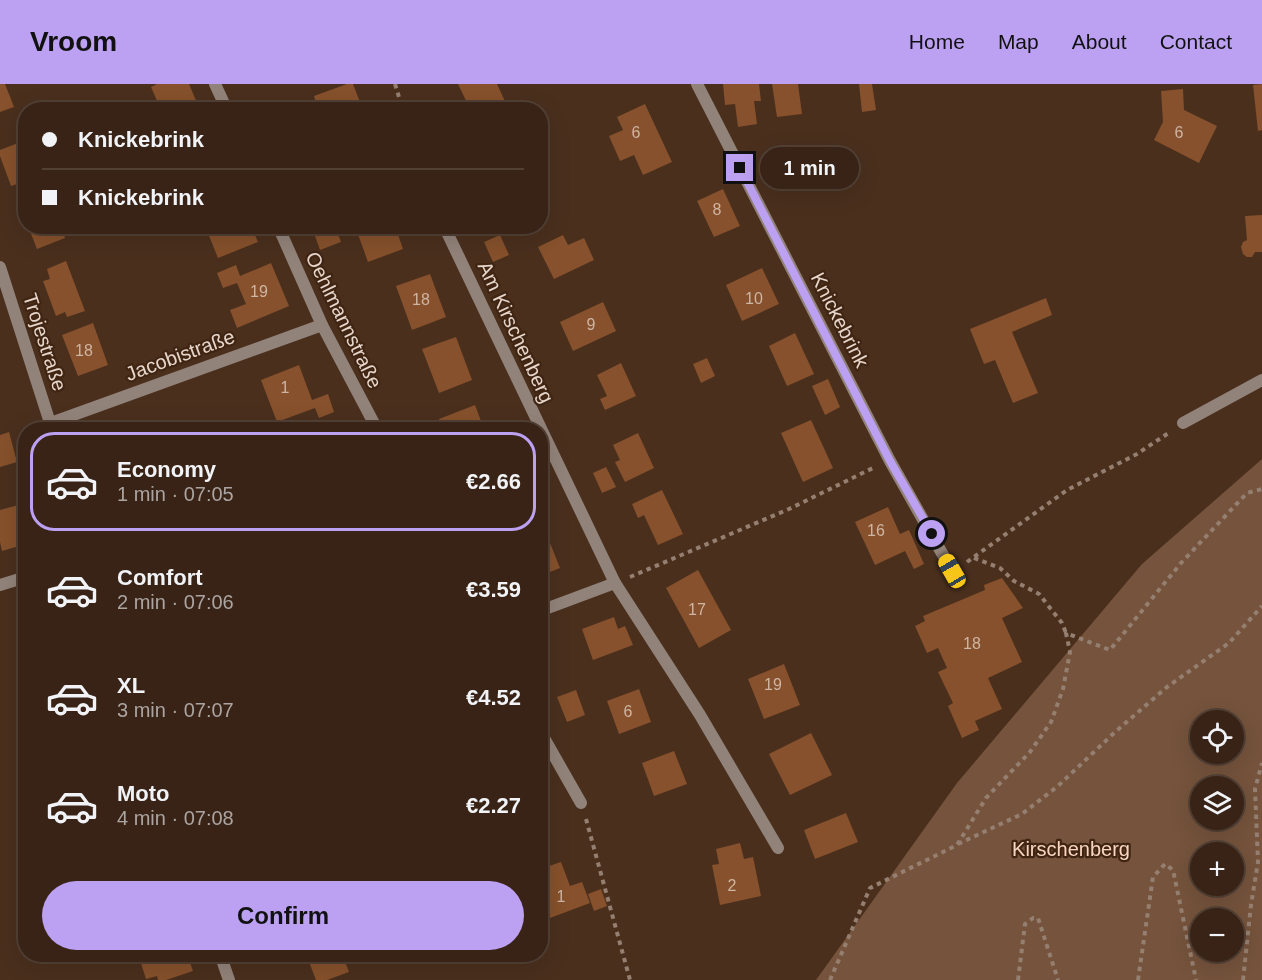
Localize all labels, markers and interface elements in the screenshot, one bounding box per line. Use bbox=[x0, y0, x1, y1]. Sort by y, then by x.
text: Vroom bbox=[30, 26, 117, 57]
text: Home bbox=[909, 30, 965, 53]
text: Map bbox=[998, 30, 1039, 53]
text: About bbox=[1072, 30, 1127, 53]
text: Contact bbox=[1160, 30, 1232, 53]
house number: 6 bbox=[632, 124, 641, 141]
house number: 6 bbox=[1175, 124, 1184, 141]
text: Knickebrink bbox=[78, 127, 204, 152]
callout: 1 min bbox=[761, 147, 860, 189]
route end bbox=[726, 154, 753, 181]
text: 1 min bbox=[783, 157, 836, 179]
text: Knickebrink bbox=[78, 185, 204, 210]
house number: 8 bbox=[713, 201, 722, 218]
street label: Oehlmannstraße bbox=[301, 248, 387, 392]
street label: Am Kirschenberg bbox=[474, 258, 558, 406]
street label: Knickebrink bbox=[807, 269, 874, 372]
house number: 19 bbox=[250, 283, 268, 300]
street label: Trojestraße bbox=[19, 290, 71, 394]
house number: 10 bbox=[745, 290, 763, 307]
house number: 18 bbox=[412, 291, 430, 308]
house number: 9 bbox=[587, 316, 596, 333]
street label: Jacobistraße bbox=[122, 325, 238, 385]
house number: 18 bbox=[75, 342, 93, 359]
house number: 1 bbox=[281, 379, 290, 396]
icon: car bbox=[45, 455, 99, 509]
text: Economy bbox=[117, 457, 216, 482]
text: €2.66 bbox=[466, 469, 521, 494]
text: 1 min · 07:05 bbox=[117, 483, 234, 505]
route start bbox=[918, 520, 945, 547]
house number: 16 bbox=[867, 522, 885, 539]
car bbox=[935, 551, 969, 591]
icon: car bbox=[45, 563, 99, 617]
text: Comfort bbox=[117, 565, 203, 590]
text: €3.59 bbox=[466, 577, 521, 602]
text: 2 min · 07:06 bbox=[117, 591, 234, 613]
house number: 17 bbox=[688, 601, 706, 618]
house number: 18 bbox=[963, 635, 981, 652]
icon: car bbox=[45, 671, 99, 725]
text: XL bbox=[117, 673, 145, 698]
house number: 19 bbox=[764, 676, 782, 693]
text: €4.52 bbox=[466, 685, 521, 710]
text: 3 min · 07:07 bbox=[117, 699, 234, 721]
house number: 6 bbox=[624, 703, 633, 720]
map controls bbox=[1190, 710, 1244, 962]
button: locate bbox=[1190, 710, 1244, 764]
button: layers bbox=[1190, 776, 1244, 830]
icon: car bbox=[45, 779, 99, 833]
text: Moto bbox=[117, 781, 170, 806]
text: €2.27 bbox=[466, 793, 521, 818]
text: 4 min · 07:08 bbox=[117, 807, 234, 829]
park label: Kirschenberg bbox=[1012, 838, 1130, 860]
button: + bbox=[1190, 842, 1244, 896]
house number: 2 bbox=[728, 877, 737, 894]
button: Confirm bbox=[42, 881, 524, 950]
house number: 1 bbox=[557, 888, 566, 905]
button: − bbox=[1190, 908, 1244, 962]

